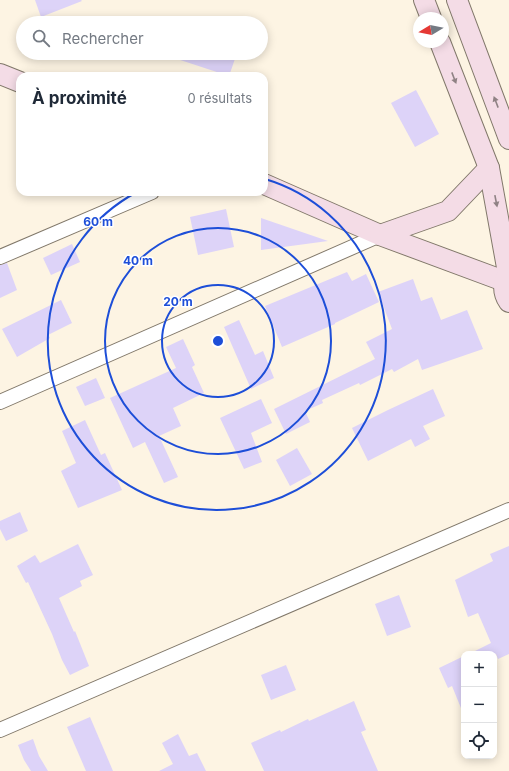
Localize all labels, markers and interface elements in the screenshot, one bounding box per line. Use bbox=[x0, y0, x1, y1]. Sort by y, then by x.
north arrow bbox=[413, 12, 449, 48]
search box bbox=[16, 16, 268, 60]
icon: search bbox=[30, 27, 52, 49]
text: Rechercher bbox=[62, 29, 144, 48]
one-way arrow bbox=[452, 73, 458, 85]
text: À proximité bbox=[32, 88, 127, 108]
text: 0 résultats bbox=[187, 90, 252, 106]
one-way arrow bbox=[492, 95, 498, 107]
one-way arrow bbox=[493, 195, 499, 207]
text: 60 m bbox=[83, 214, 113, 229]
text: 40 m bbox=[123, 253, 153, 268]
text: 20 m bbox=[163, 294, 193, 309]
centre of rings bbox=[211, 334, 225, 348]
map controls bbox=[461, 651, 497, 759]
button: + bbox=[461, 651, 497, 687]
button: − bbox=[461, 687, 497, 723]
button: locate bbox=[461, 723, 497, 759]

